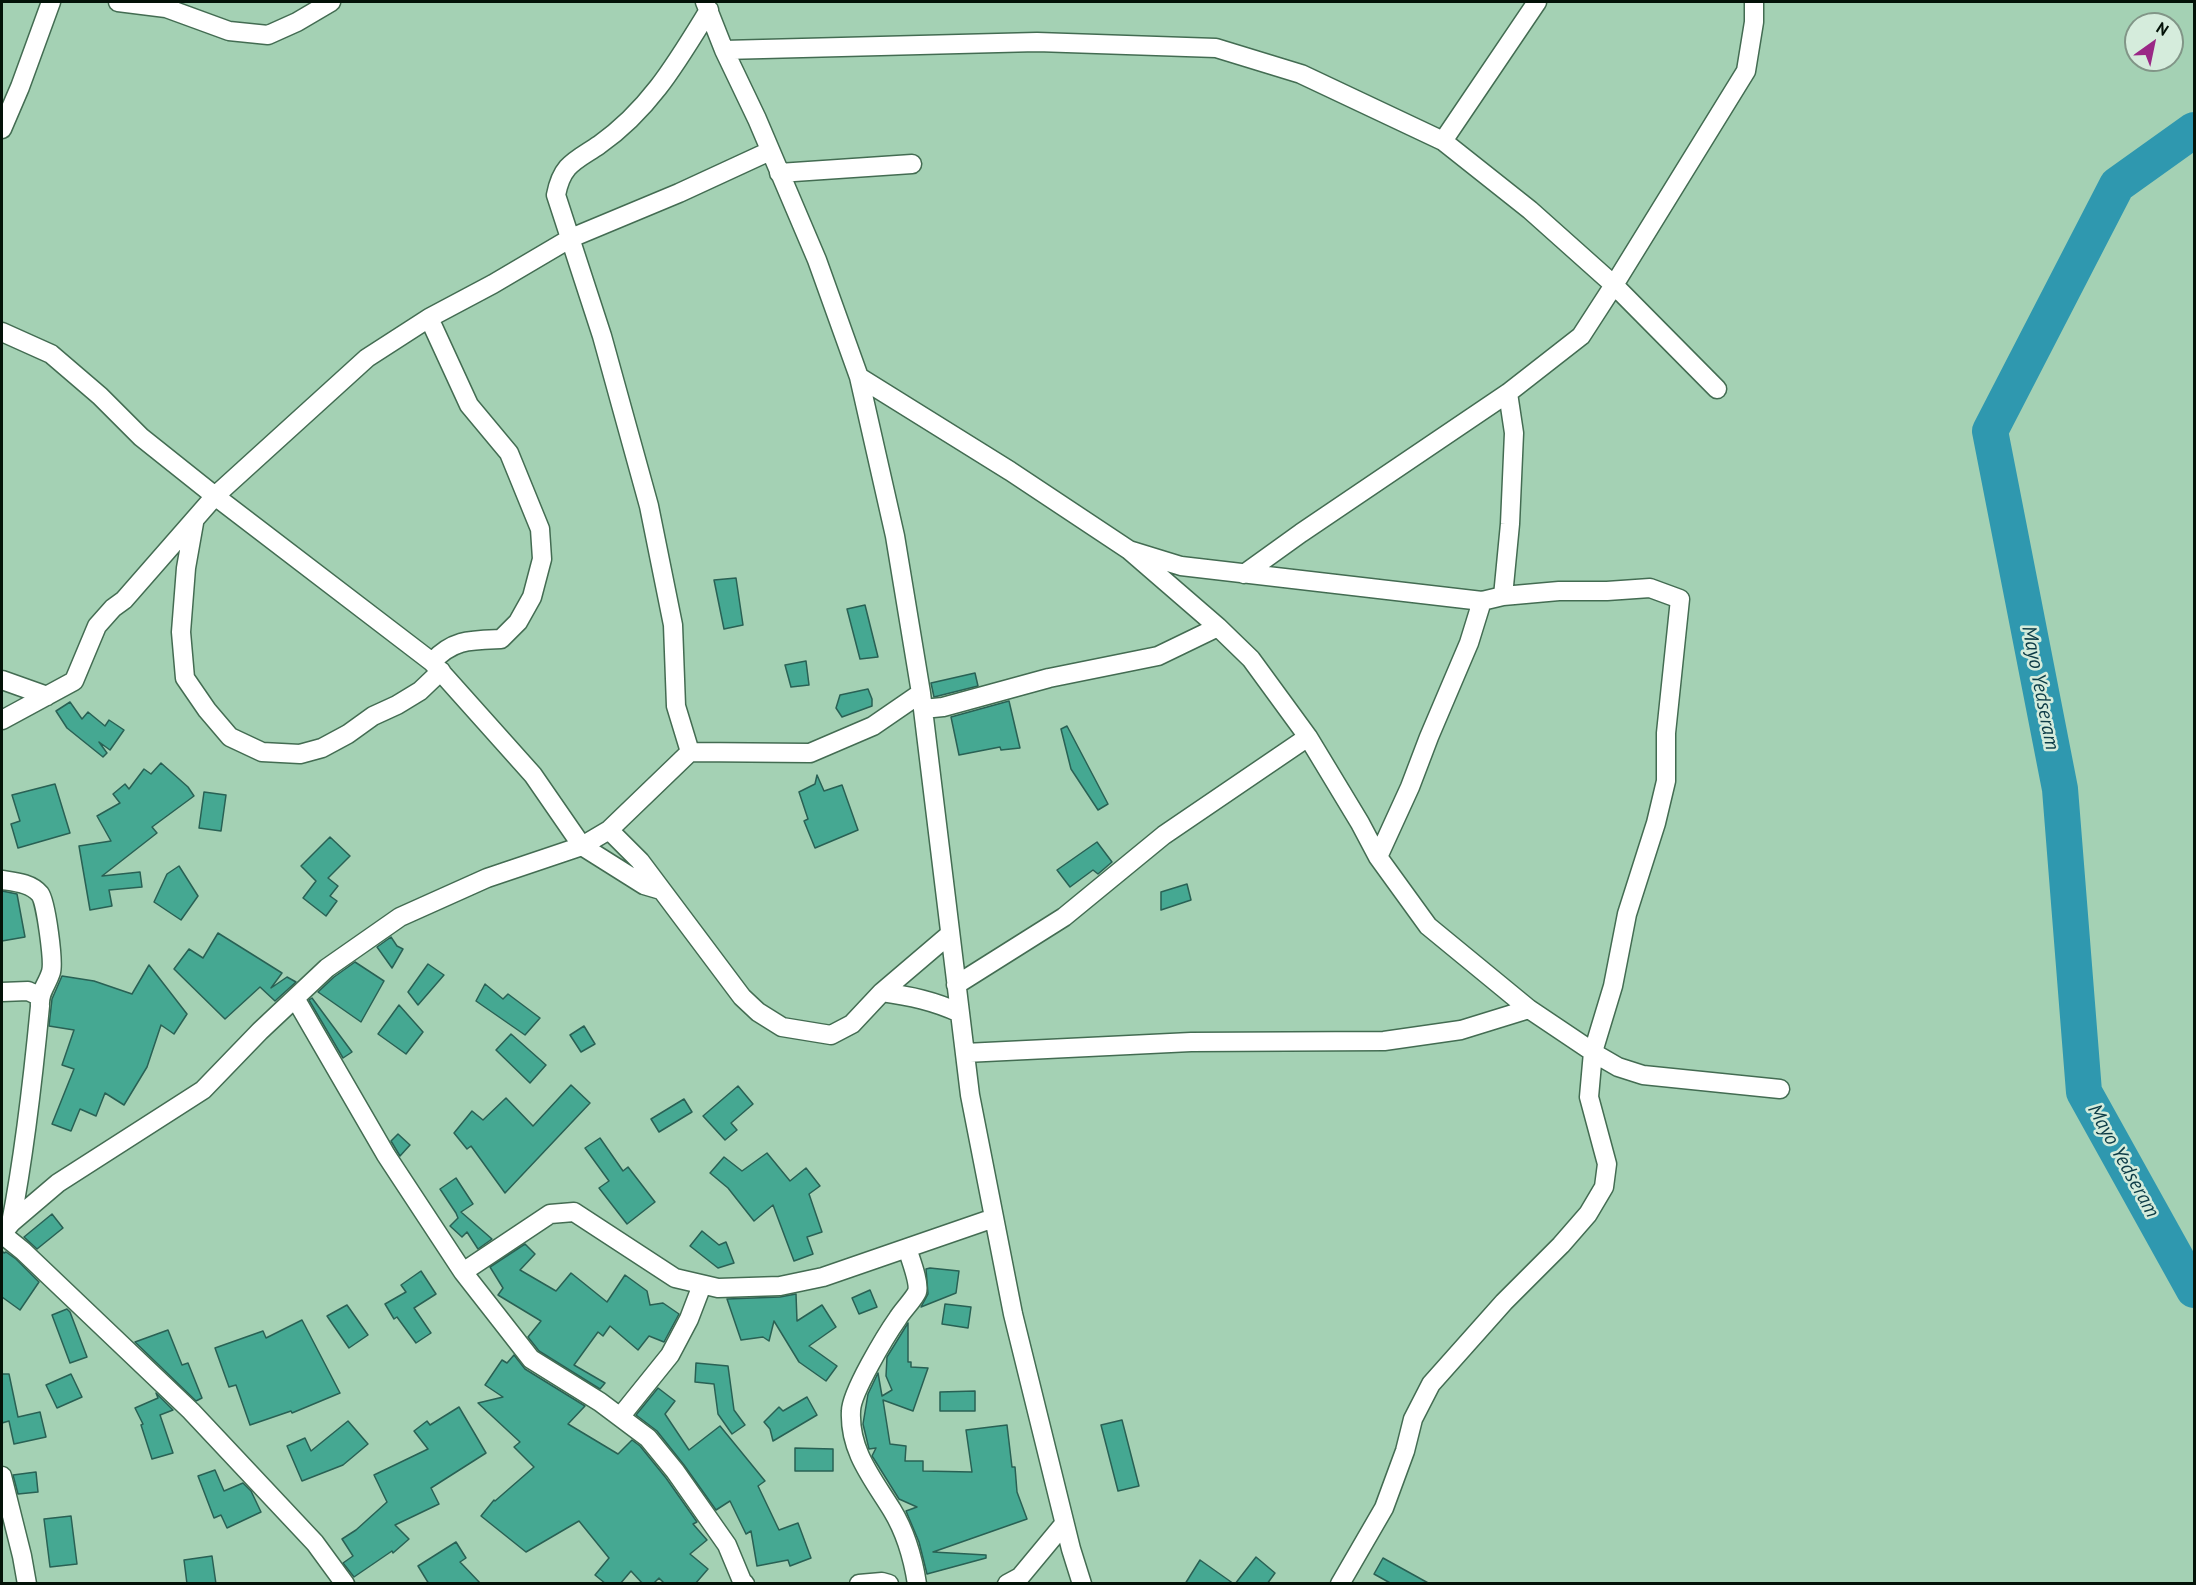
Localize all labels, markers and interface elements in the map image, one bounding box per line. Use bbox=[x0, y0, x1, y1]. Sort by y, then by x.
north arrow bbox=[2124, 12, 2184, 72]
text: N bbox=[2153, 17, 2173, 40]
water label: Mayo Yedseram bbox=[2016, 624, 2064, 752]
water label: Mayo Yedseram bbox=[2082, 1100, 2164, 1222]

